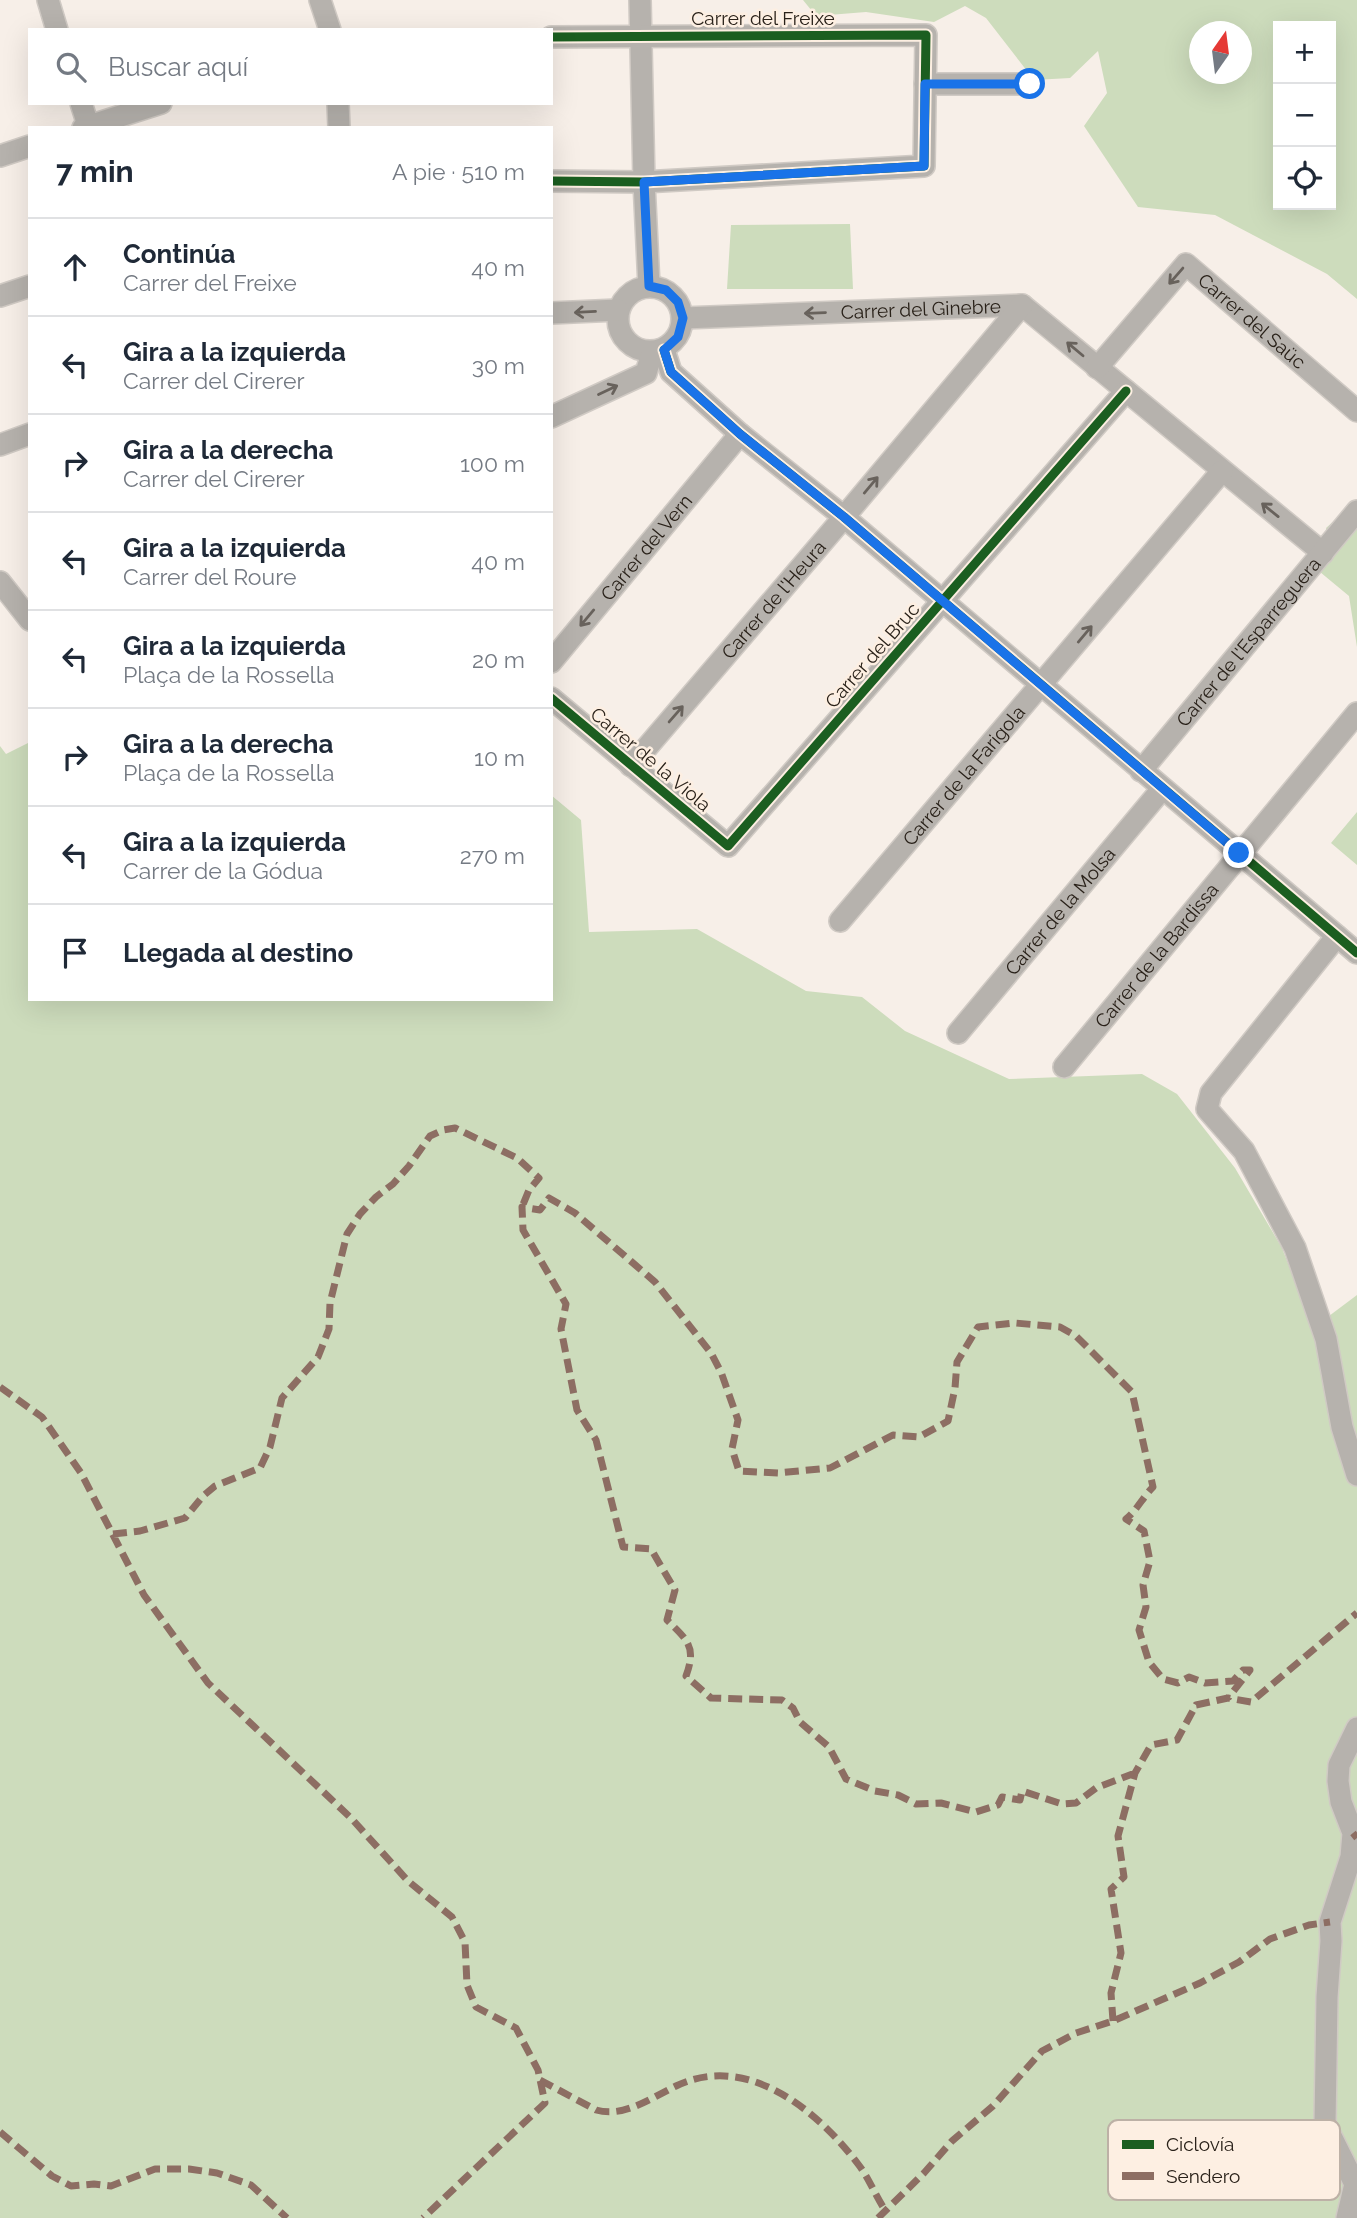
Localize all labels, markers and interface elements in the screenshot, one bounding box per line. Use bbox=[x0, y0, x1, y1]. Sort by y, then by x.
street label: Carrer del Freixe bbox=[691, 7, 835, 29]
north arrow bbox=[1189, 21, 1252, 84]
map controls bbox=[1273, 21, 1336, 210]
button: + bbox=[1273, 21, 1336, 84]
search box bbox=[28, 28, 553, 105]
icon: search bbox=[52, 48, 90, 86]
text: Buscar aquí bbox=[108, 52, 248, 82]
route start bbox=[1014, 68, 1045, 99]
button: − bbox=[1273, 84, 1336, 147]
button: locate bbox=[1273, 147, 1336, 210]
text: 7 min bbox=[56, 154, 134, 189]
text: A pie · 510 m bbox=[392, 158, 525, 185]
text: Continúa bbox=[123, 239, 235, 269]
icon: ahead bbox=[56, 248, 94, 286]
text: 40 m bbox=[471, 254, 525, 281]
one-way arrow bbox=[1168, 266, 1184, 284]
text: Carrer del Freixe bbox=[123, 269, 297, 296]
street label: Carrer del Saüc bbox=[1194, 269, 1310, 373]
street label: Carrer del Ginebre bbox=[840, 295, 1001, 323]
one-way arrow bbox=[574, 306, 596, 319]
one-way arrow bbox=[804, 306, 827, 319]
text: Gira a la izquierda bbox=[123, 337, 346, 367]
one-way arrow bbox=[1067, 342, 1085, 357]
icon: left bbox=[56, 346, 94, 384]
text: 30 m bbox=[472, 352, 525, 379]
text: Carrer del Cirerer bbox=[123, 367, 305, 394]
one-way arrow bbox=[597, 383, 618, 396]
text: Gira a la derecha bbox=[123, 435, 333, 465]
icon: right bbox=[56, 444, 94, 482]
text: 100 m bbox=[460, 450, 525, 477]
text: Carrer del Cirerer bbox=[123, 465, 305, 492]
one-way arrow bbox=[863, 477, 879, 495]
street label: Carrer del Vern bbox=[596, 490, 696, 605]
one-way arrow bbox=[1261, 502, 1279, 518]
text: Gira a la izquierda bbox=[123, 533, 346, 563]
street label: Carrer de l'Heura bbox=[717, 536, 830, 663]
icon: left bbox=[56, 542, 94, 580]
text: 40 m bbox=[471, 548, 525, 575]
street label: Carrer de l'Esparreguera bbox=[1172, 553, 1325, 731]
text: Carrer del Roure bbox=[123, 563, 296, 590]
street label: Carrer del Bruc bbox=[820, 598, 924, 712]
one-way arrow bbox=[579, 609, 595, 627]
one-way arrow bbox=[1077, 625, 1093, 643]
text: Gira a la izquierda bbox=[123, 631, 346, 661]
icon: left bbox=[56, 640, 94, 678]
text: 20 m bbox=[472, 646, 525, 673]
text: Plaça de la Rossella bbox=[123, 661, 335, 688]
street label: Carrer de la Farigola bbox=[898, 701, 1029, 850]
street label: Carrer de la Viola bbox=[586, 702, 716, 816]
one-way arrow bbox=[668, 705, 684, 723]
text: Gira a la derecha bbox=[123, 729, 333, 759]
icon: right bbox=[56, 738, 94, 776]
text: 10 m bbox=[474, 744, 525, 771]
text: Plaça de la Rossella bbox=[123, 759, 335, 786]
text: Gira a la izquierda bbox=[123, 827, 346, 857]
icon: left bbox=[56, 836, 94, 874]
route end bbox=[1223, 837, 1254, 868]
text: 270 m bbox=[460, 842, 525, 869]
street label: Carrer de la Molsa bbox=[1000, 843, 1120, 979]
text: Carrer de la Gódua bbox=[123, 857, 323, 884]
street label: Carrer de la Bardissa bbox=[1090, 879, 1223, 1032]
icon: arrive bbox=[56, 934, 94, 972]
text: Llegada al destino bbox=[123, 938, 353, 968]
legend bbox=[1108, 2120, 1340, 2200]
text: Ciclovía bbox=[1166, 2133, 1234, 2155]
text: Sendero bbox=[1166, 2165, 1240, 2187]

